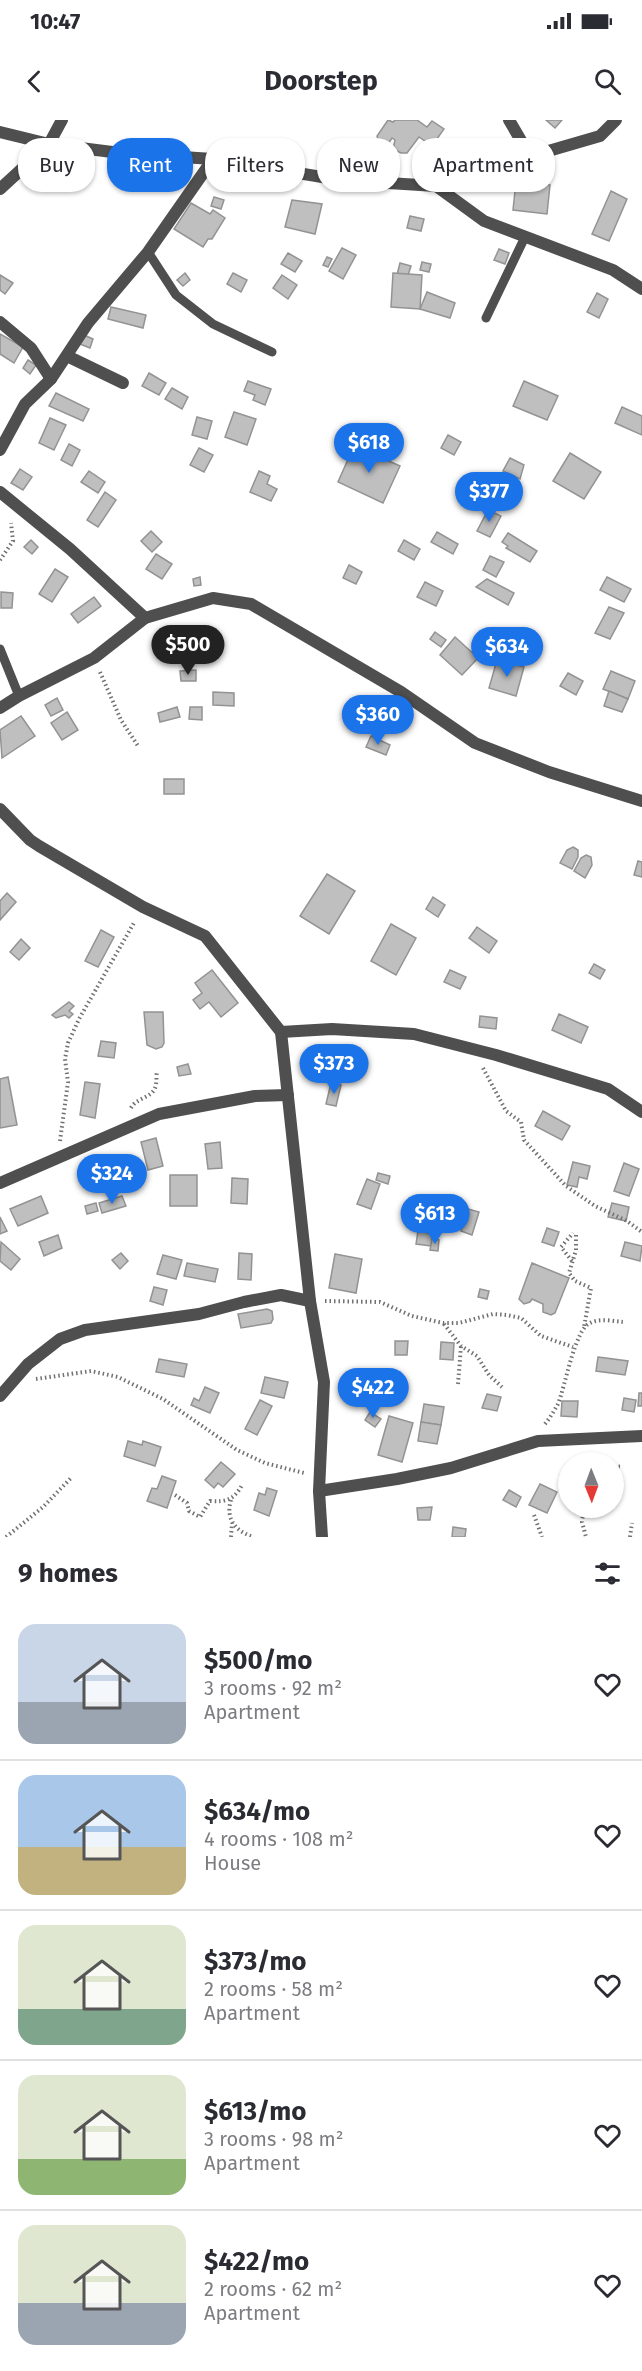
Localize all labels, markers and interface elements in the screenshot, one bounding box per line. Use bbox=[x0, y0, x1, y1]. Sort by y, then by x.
text: 10:47 bbox=[30, 8, 80, 35]
icon: back bbox=[18, 65, 51, 98]
text: Doorstep bbox=[264, 65, 378, 97]
icon: search bbox=[591, 65, 624, 98]
chip: Buy bbox=[18, 138, 95, 192]
chip: Rent bbox=[107, 138, 193, 192]
chip: Filters bbox=[205, 138, 305, 192]
chip: New bbox=[317, 138, 400, 192]
chip: Apartment bbox=[412, 138, 555, 192]
pin: $618 bbox=[333, 423, 405, 474]
text: $618 bbox=[348, 430, 390, 454]
pin: $377 bbox=[453, 472, 525, 523]
text: $377 bbox=[469, 479, 509, 503]
pin: $500 bbox=[152, 625, 224, 676]
pin: $634 bbox=[471, 627, 543, 678]
text: $500 bbox=[165, 632, 211, 656]
text: $634 bbox=[485, 634, 529, 658]
pin: $360 bbox=[342, 695, 414, 746]
text: $360 bbox=[356, 702, 400, 726]
pin: $373 bbox=[298, 1044, 370, 1095]
text: $373 bbox=[314, 1051, 354, 1075]
pin: $324 bbox=[76, 1154, 148, 1205]
text: $324 bbox=[91, 1161, 133, 1185]
pin: $613 bbox=[399, 1194, 471, 1245]
text: $613 bbox=[415, 1201, 455, 1225]
pin: $422 bbox=[337, 1368, 409, 1419]
text: $422 bbox=[352, 1375, 394, 1399]
north arrow bbox=[558, 1452, 624, 1518]
map controls bbox=[558, 1452, 624, 1518]
icon: filters bbox=[591, 1557, 624, 1590]
text: 9 homes bbox=[18, 1558, 118, 1589]
text: $500/mo bbox=[204, 1645, 313, 1676]
icon: home bbox=[66, 1648, 138, 1720]
icon: heart bbox=[591, 1668, 624, 1701]
text: 3 rooms · 92 m² bbox=[204, 1676, 342, 1700]
text: Apartment bbox=[204, 1700, 300, 1724]
text: $634/mo bbox=[204, 1796, 310, 1827]
icon: home bbox=[66, 1799, 138, 1871]
icon: heart bbox=[591, 1819, 624, 1852]
text: 4 rooms · 108 m² bbox=[204, 1827, 353, 1851]
text: House bbox=[204, 1851, 261, 1875]
text: $373/mo bbox=[204, 1946, 307, 1977]
icon: home bbox=[66, 1949, 138, 2021]
icon: heart bbox=[591, 1969, 624, 2002]
text: 2 rooms · 58 m² bbox=[204, 1977, 343, 2001]
text: Apartment bbox=[204, 2001, 300, 2025]
text: $613/mo bbox=[204, 2096, 306, 2127]
icon: home bbox=[66, 2099, 138, 2171]
icon: heart bbox=[591, 2119, 624, 2152]
text: 3 rooms · 98 m² bbox=[204, 2127, 344, 2151]
text: Apartment bbox=[204, 2151, 300, 2175]
text: $422/mo bbox=[204, 2246, 309, 2277]
icon: home bbox=[66, 2249, 138, 2321]
icon: heart bbox=[591, 2269, 624, 2302]
text: 2 rooms · 62 m² bbox=[204, 2277, 342, 2301]
text: Apartment bbox=[204, 2301, 300, 2325]

